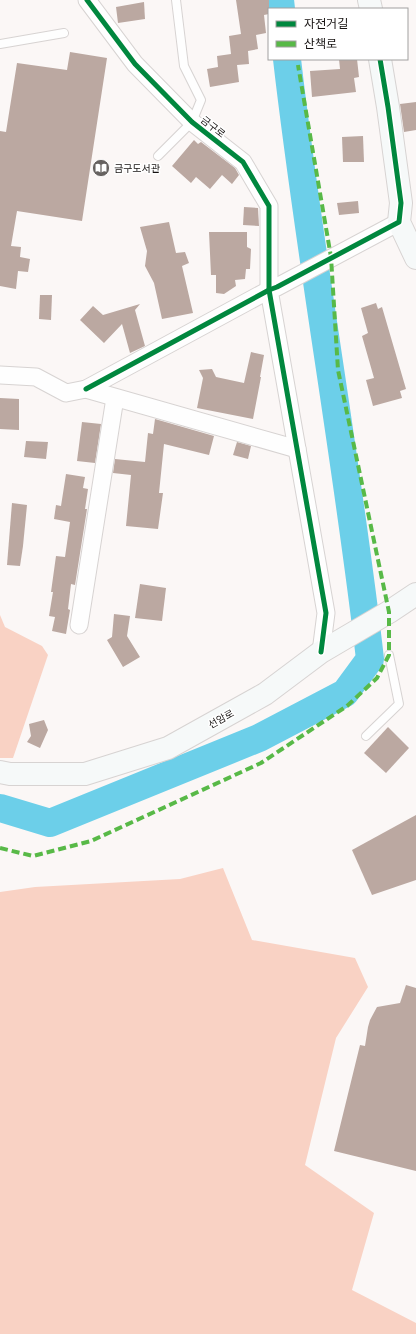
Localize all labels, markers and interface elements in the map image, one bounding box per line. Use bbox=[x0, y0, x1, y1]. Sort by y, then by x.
legend bbox=[268, 8, 408, 60]
text: 자전거길 bbox=[304, 16, 348, 31]
text: 산책로 bbox=[304, 36, 337, 51]
street label: 금구로 bbox=[198, 113, 228, 141]
library icon: 금구도서관 bbox=[91, 158, 111, 178]
place label: 금구도서관 bbox=[114, 162, 161, 175]
street label: 선암로 bbox=[206, 707, 236, 731]

